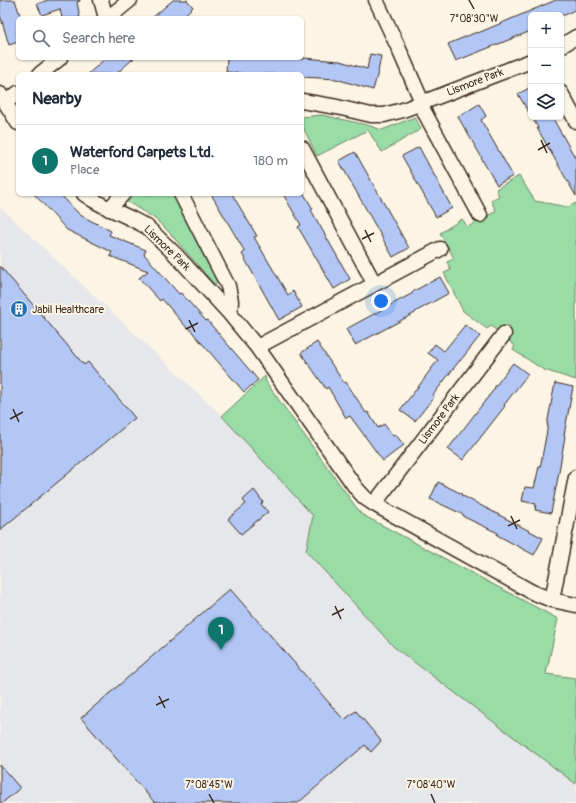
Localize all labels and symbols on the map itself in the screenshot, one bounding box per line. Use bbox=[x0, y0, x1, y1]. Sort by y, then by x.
text: 7°08'30"W bbox=[450, 13, 499, 25]
street label: Lismore Park bbox=[445, 65, 505, 99]
street label: Lismore Park bbox=[141, 223, 193, 274]
your location bbox=[371, 291, 391, 311]
building icon: Jabil Healthcare bbox=[9, 299, 29, 319]
place label: Jabil Healthcare bbox=[32, 303, 104, 316]
street label: Lismore Park bbox=[416, 391, 462, 447]
pin: 1 bbox=[208, 617, 234, 650]
text: 7°08'45"W bbox=[185, 779, 233, 791]
text: 7°08'40"W bbox=[407, 779, 456, 791]

